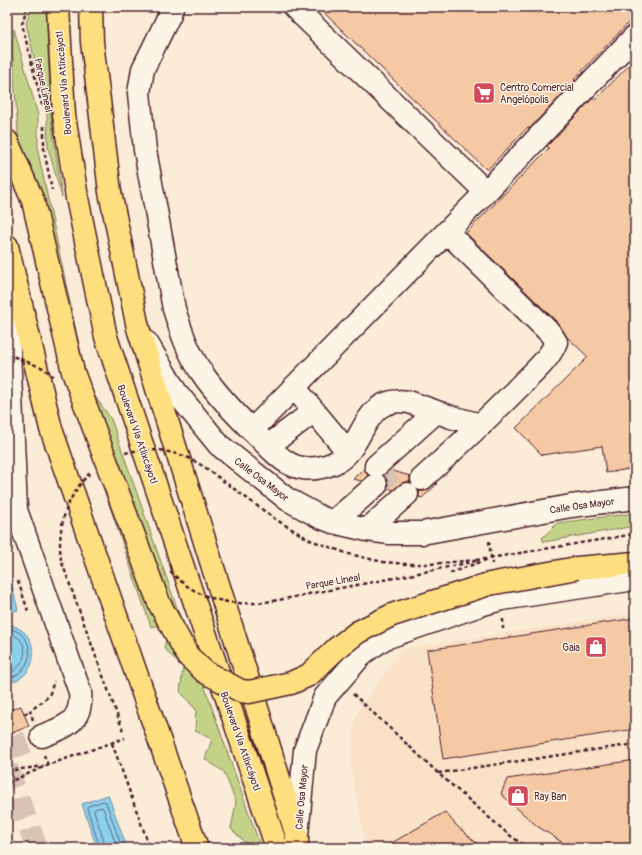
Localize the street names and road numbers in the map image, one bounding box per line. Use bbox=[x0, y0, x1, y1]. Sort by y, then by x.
street label: Boulevard Vía Atlixcáyotl bbox=[53, 31, 75, 135]
street label: Parque Lineal bbox=[31, 57, 55, 113]
street label: Boulevard Vía Atlixcáyotl bbox=[114, 383, 160, 485]
street label: Calle Osa Mayor bbox=[232, 455, 291, 505]
street label: Calle Osa Mayor bbox=[549, 495, 616, 516]
street label: Parque Lineal bbox=[305, 571, 361, 593]
street label: Boulevard Vía Atlixcáyotl bbox=[217, 690, 263, 792]
street label: Calle Osa Mayor bbox=[293, 764, 311, 830]

